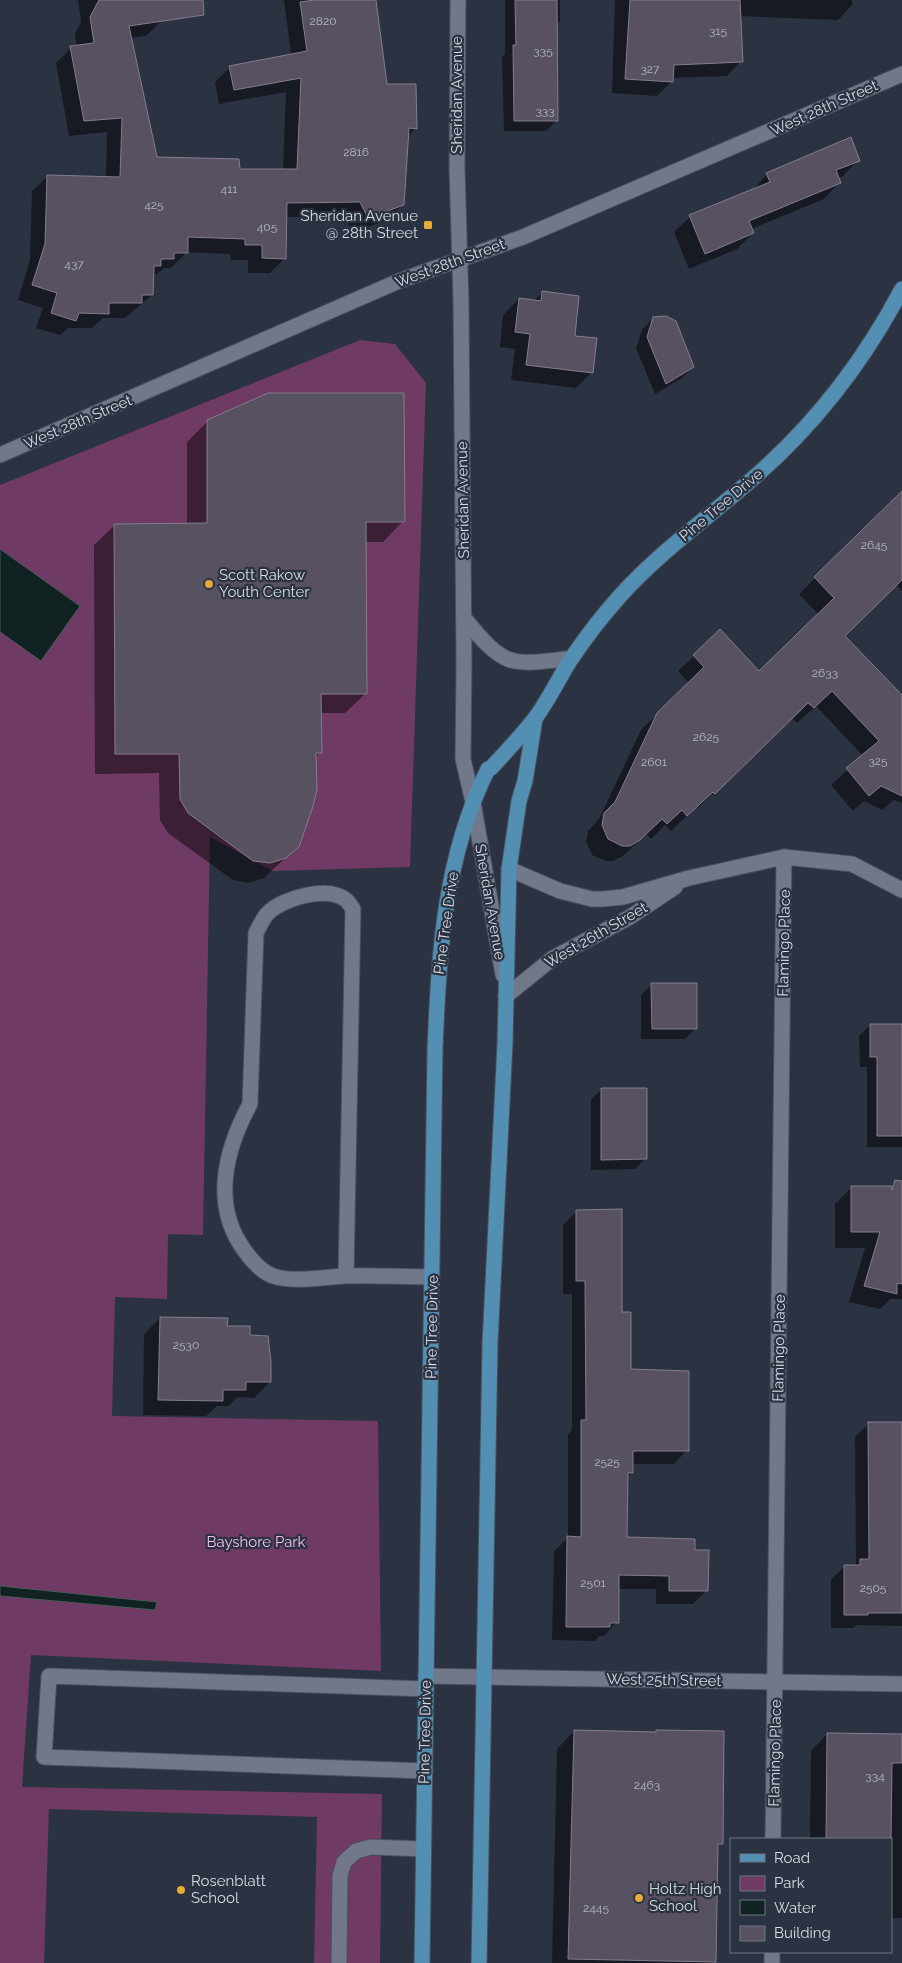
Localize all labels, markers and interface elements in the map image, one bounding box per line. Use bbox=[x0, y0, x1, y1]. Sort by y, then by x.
house number: 2820 bbox=[310, 14, 336, 28]
house number: 315 bbox=[709, 24, 727, 38]
street label: Sheridan Avenue bbox=[448, 36, 466, 154]
house number: 335 bbox=[533, 44, 553, 58]
house number: 327 bbox=[640, 62, 660, 76]
street label: West 28th Street bbox=[768, 76, 880, 140]
house number: 333 bbox=[535, 104, 555, 118]
house number: 2816 bbox=[343, 145, 369, 159]
house number: 411 bbox=[221, 182, 237, 196]
house number: 425 bbox=[144, 198, 164, 212]
place label: Sheridan Avenue @ 28th Street bbox=[301, 207, 418, 242]
marker: Sheridan Avenue @ 28th Street bbox=[422, 219, 434, 231]
house number: 405 bbox=[257, 220, 278, 234]
street label: West 28th Street bbox=[393, 235, 507, 291]
house number: 437 bbox=[64, 257, 84, 271]
street label: West 28th Street bbox=[21, 391, 135, 453]
street label: Sheridan Avenue bbox=[453, 441, 473, 559]
street label: Pine Tree Drive bbox=[676, 465, 767, 545]
house number: 2645 bbox=[861, 538, 888, 552]
place label: Scott Rakow Youth Center bbox=[219, 566, 310, 601]
marker: Scott Rakow Youth Center bbox=[203, 578, 215, 590]
house number: 2633 bbox=[812, 666, 838, 680]
house number: 2625 bbox=[693, 730, 720, 744]
house number: 325 bbox=[868, 754, 888, 768]
house number: 2601 bbox=[641, 755, 667, 769]
street label: Sheridan Avenue bbox=[471, 843, 509, 962]
street label: Pine Tree Drive bbox=[430, 870, 462, 976]
street label: Flamingo Place bbox=[774, 889, 794, 997]
street label: West 26th Street bbox=[541, 898, 651, 972]
street label: Pine Tree Drive bbox=[422, 1275, 442, 1379]
street label: Flamingo Place bbox=[769, 1294, 789, 1402]
house number: 2530 bbox=[173, 1338, 199, 1352]
house number: 2525 bbox=[594, 1455, 620, 1469]
park label: Bayshore Park bbox=[206, 1533, 306, 1551]
house number: 2501 bbox=[580, 1576, 606, 1590]
house number: 2505 bbox=[860, 1581, 887, 1595]
street label: West 25th Street bbox=[606, 1670, 722, 1690]
street label: Pine Tree Drive bbox=[415, 1680, 435, 1784]
street label: Flamingo Place bbox=[765, 1699, 785, 1807]
house number: 334 bbox=[865, 1769, 885, 1783]
house number: 2463 bbox=[634, 1778, 660, 1792]
legend bbox=[730, 1838, 892, 1953]
text: Road bbox=[774, 1849, 810, 1867]
place label: Rosenblatt School bbox=[191, 1872, 266, 1907]
text: Park bbox=[774, 1874, 805, 1892]
place label: Holtz High School bbox=[649, 1880, 722, 1915]
marker: Rosenblatt School bbox=[175, 1884, 187, 1896]
marker: Holtz High School bbox=[633, 1892, 645, 1904]
text: Water bbox=[774, 1899, 817, 1917]
house number: 2445 bbox=[583, 1901, 609, 1915]
text: Building bbox=[774, 1924, 831, 1942]

